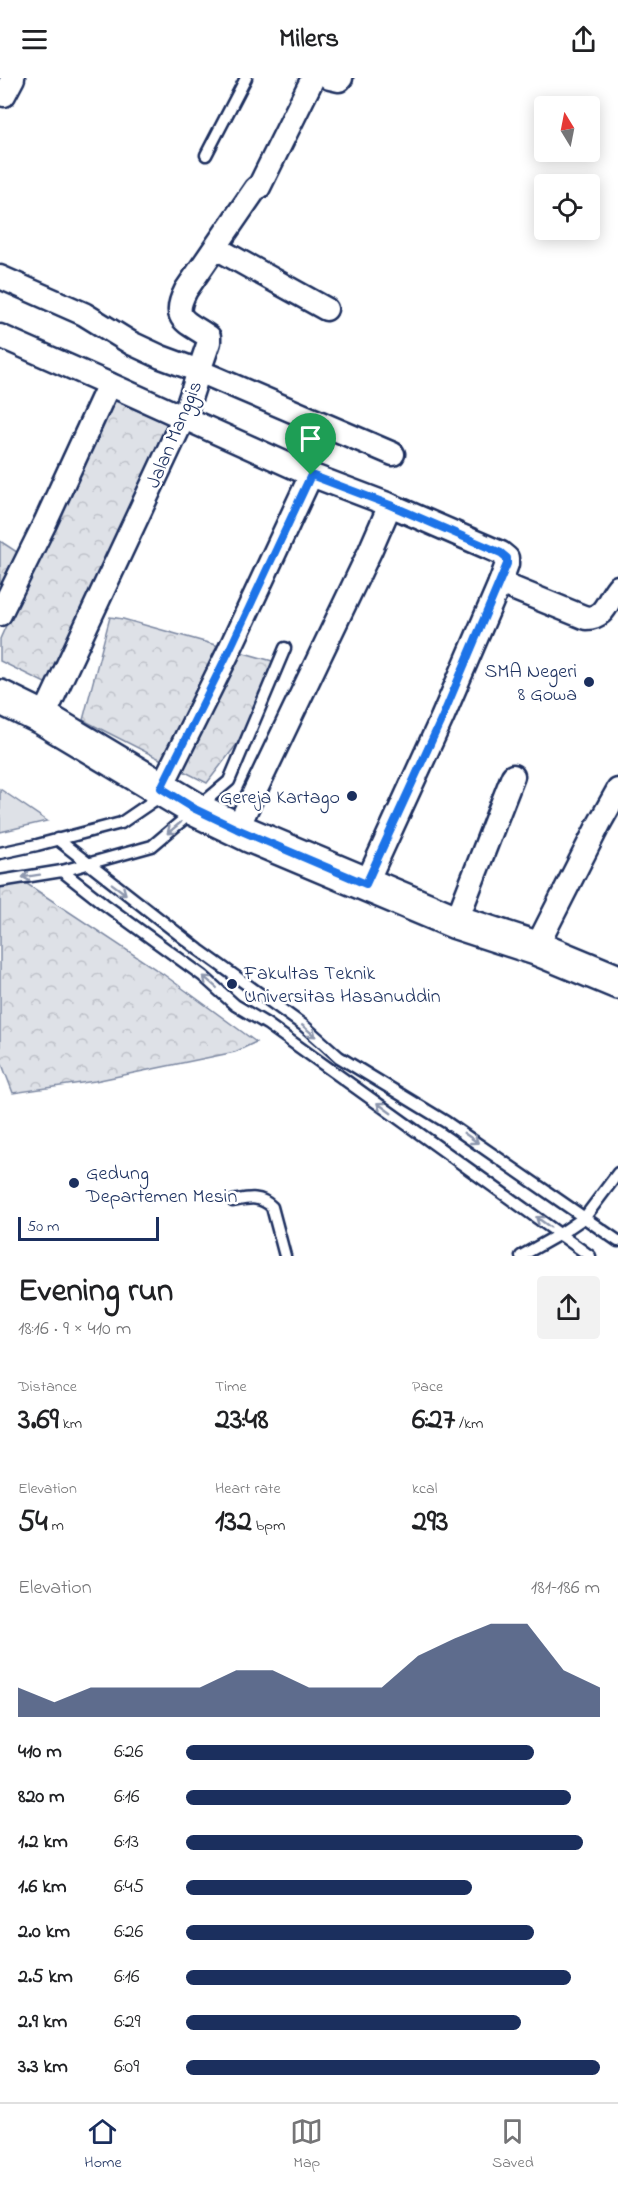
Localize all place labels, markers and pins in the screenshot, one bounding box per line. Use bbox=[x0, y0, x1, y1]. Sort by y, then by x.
pin bbox=[285, 413, 336, 475]
place label: SMA Negeri 8 Gowa bbox=[484, 658, 577, 710]
marker: SMA Negeri 8 Gowa bbox=[582, 675, 596, 689]
place label: Gereja Kartago bbox=[220, 784, 340, 814]
marker: Gereja Kartago bbox=[345, 789, 359, 803]
place label: Fakultas Teknik Universitas Hasanuddin bbox=[243, 960, 441, 1012]
marker: Fakultas Teknik Universitas Hasanuddin bbox=[225, 977, 239, 991]
place label: Gedung Departemen Mesin bbox=[85, 1160, 237, 1212]
marker: Gedung Departemen Mesin bbox=[67, 1176, 81, 1190]

